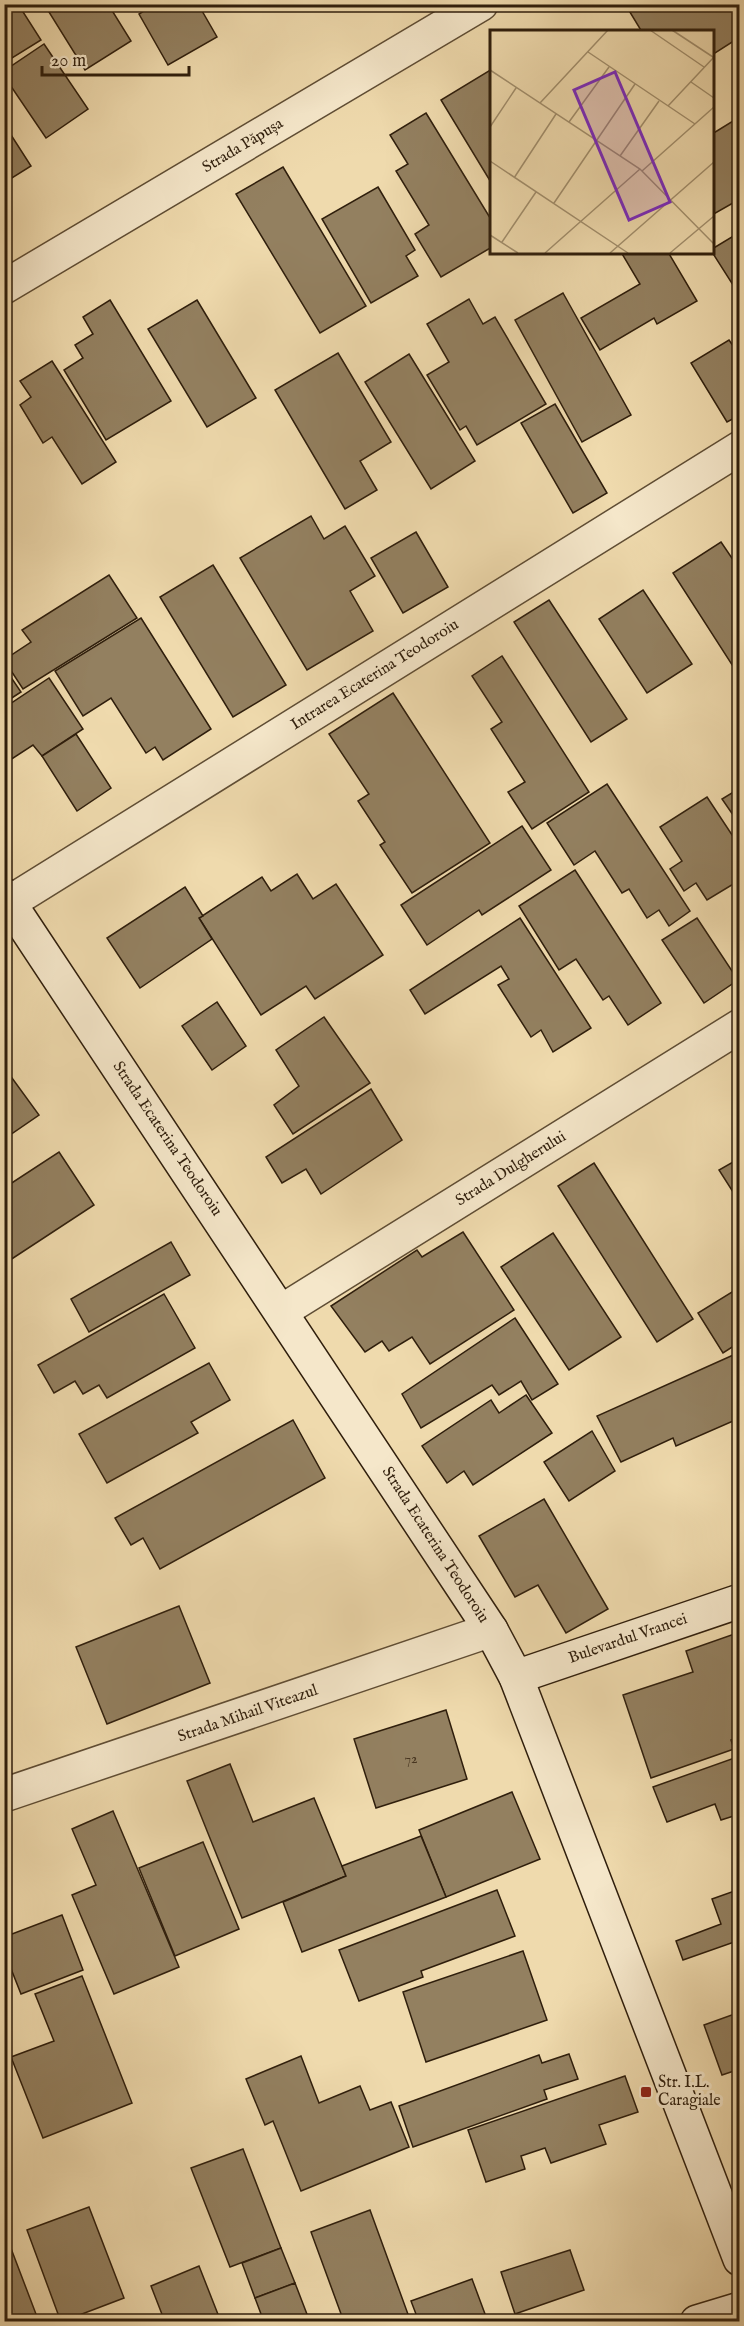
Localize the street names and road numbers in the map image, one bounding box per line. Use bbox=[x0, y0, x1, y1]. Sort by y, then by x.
street label: Strada Păpușa bbox=[199, 114, 287, 178]
street label: Intrarea Ecaterina Teodoroiu bbox=[287, 615, 463, 735]
street label: Strada Ecaterina Teodoroiu bbox=[108, 1058, 226, 1220]
street label: Strada Dulgherului bbox=[452, 1127, 570, 1211]
street label: Strada Ecaterina Teodoroiu bbox=[377, 1463, 493, 1627]
street label: Bulevardul Vrancei bbox=[566, 1609, 690, 1669]
street label: Strada Mihail Viteazul bbox=[175, 1680, 321, 1747]

